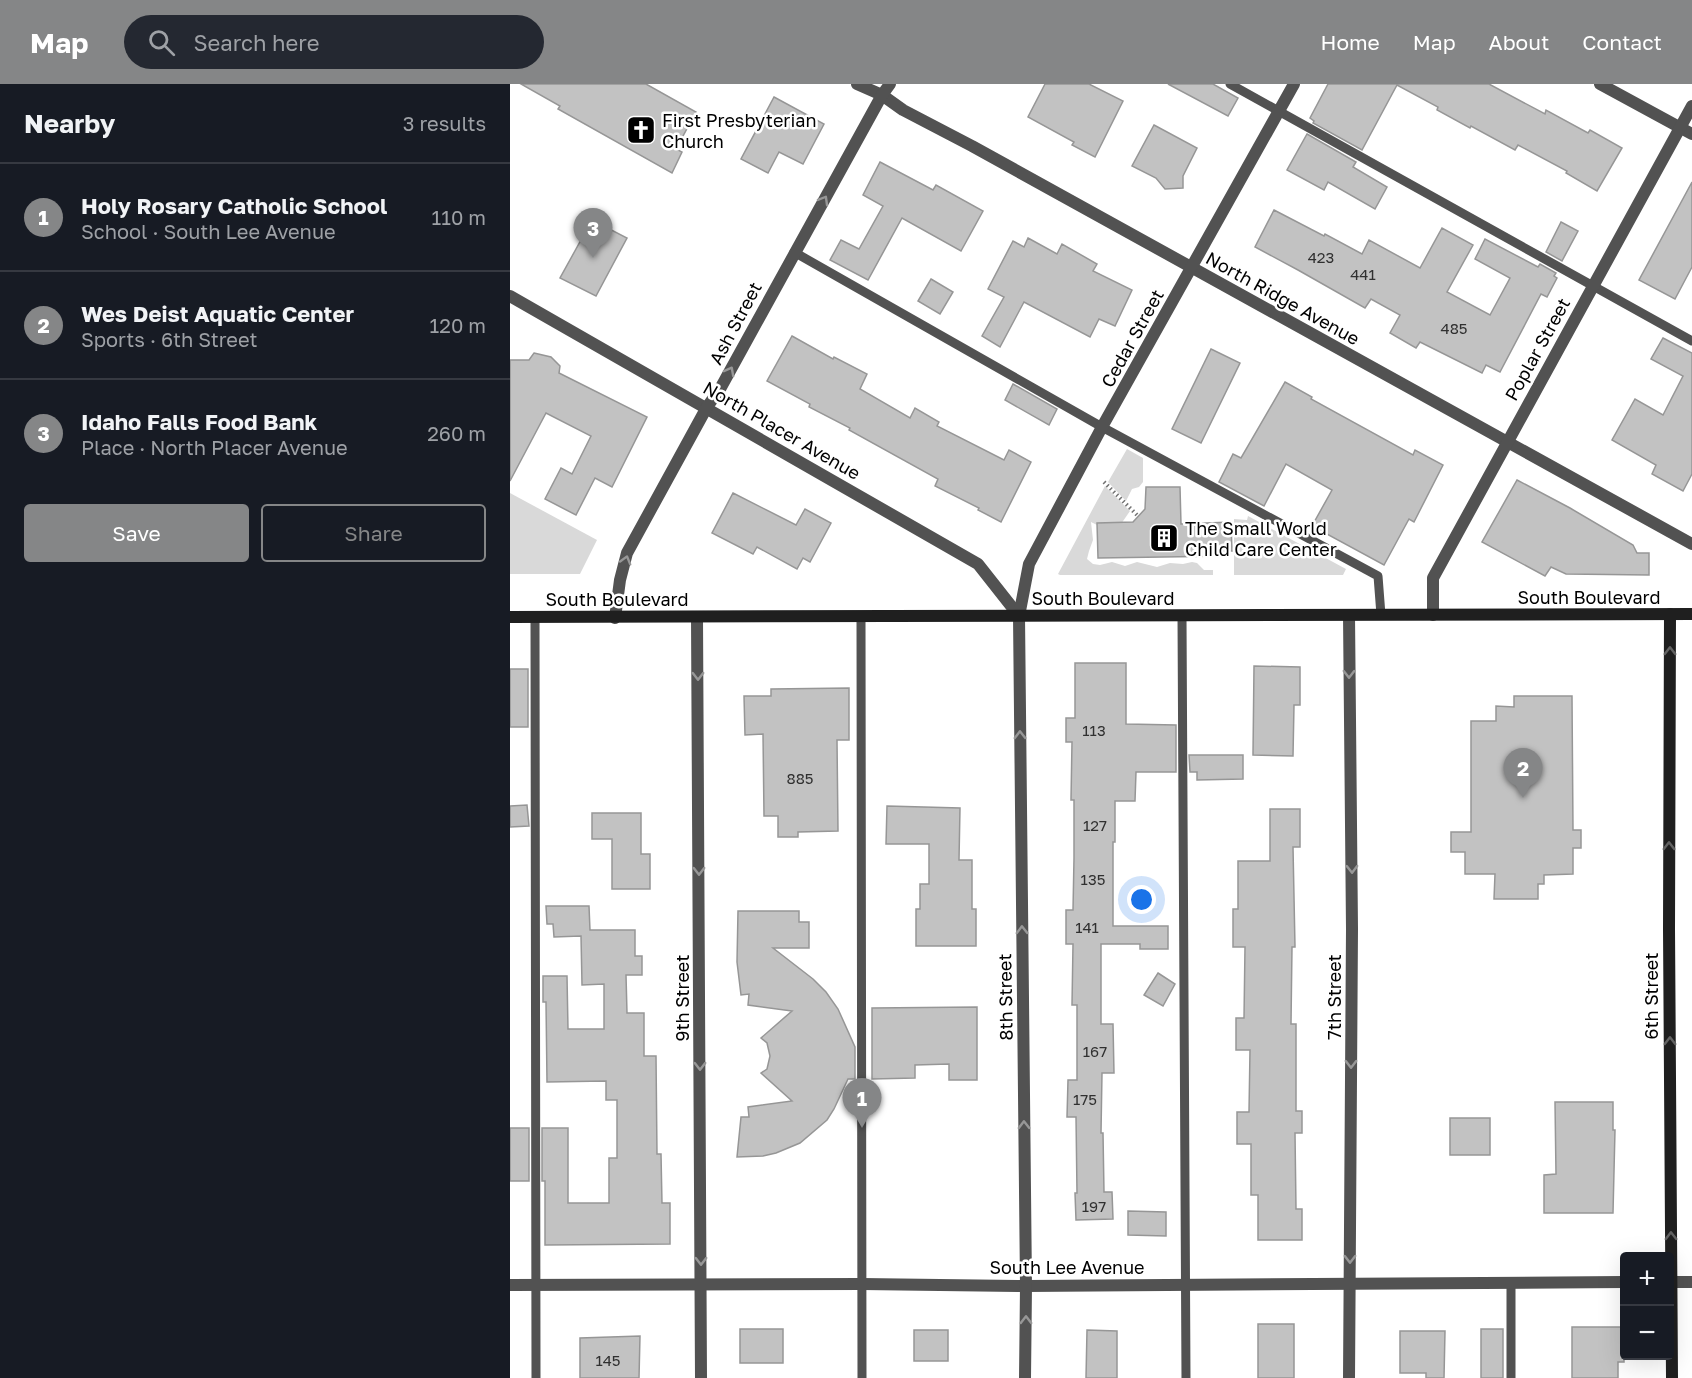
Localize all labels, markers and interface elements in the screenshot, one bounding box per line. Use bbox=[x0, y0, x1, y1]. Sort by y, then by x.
search box bbox=[124, 15, 544, 69]
text: Map bbox=[30, 26, 88, 59]
icon: search bbox=[145, 26, 178, 59]
text: Search here bbox=[193, 29, 319, 56]
text: Home bbox=[1320, 29, 1380, 55]
text: Map bbox=[1413, 29, 1456, 55]
text: About bbox=[1489, 29, 1549, 55]
text: Contact bbox=[1582, 29, 1662, 55]
text: Nearby bbox=[24, 108, 115, 139]
place label: First Presbyterian Church bbox=[662, 109, 816, 152]
text: 3 results bbox=[403, 111, 486, 135]
church icon: First Presbyterian Church bbox=[625, 114, 657, 146]
text: Holy Rosary Catholic School bbox=[81, 192, 387, 219]
one-way arrow bbox=[816, 196, 828, 207]
text: 1 bbox=[38, 205, 49, 229]
text: 110 m bbox=[432, 205, 486, 229]
pin: 3 bbox=[574, 208, 613, 258]
text: School · South Lee Avenue bbox=[81, 219, 336, 243]
street label: North Ridge Avenue bbox=[1202, 247, 1364, 349]
house number: 423 bbox=[1308, 248, 1334, 266]
house number: 441 bbox=[1350, 265, 1376, 283]
street label: Ash Street bbox=[704, 278, 766, 368]
street label: Cedar Street bbox=[1096, 285, 1168, 391]
street label: Poplar Street bbox=[1500, 294, 1574, 404]
text: Wes Deist Aquatic Center bbox=[81, 300, 354, 327]
text: 2 bbox=[37, 313, 50, 337]
text: 120 m bbox=[430, 313, 486, 337]
house number: 485 bbox=[1440, 319, 1468, 337]
text: Sports · 6th Street bbox=[81, 327, 258, 351]
one-way arrow bbox=[723, 367, 734, 378]
street label: North Placer Avenue bbox=[700, 376, 864, 484]
text: Idaho Falls Food Bank bbox=[81, 408, 317, 435]
text: 3 bbox=[37, 421, 50, 445]
text: 260 m bbox=[427, 421, 486, 445]
text: Place · North Placer Avenue bbox=[81, 435, 348, 459]
button: Save bbox=[24, 504, 249, 562]
button: Share bbox=[261, 504, 486, 562]
place label: The Small World Child Care Center bbox=[1185, 517, 1337, 560]
building icon: The Small World Child Care Center bbox=[1148, 522, 1180, 554]
one-way arrow bbox=[619, 555, 631, 566]
street label: South Boulevard bbox=[1517, 586, 1661, 608]
street label: South Boulevard bbox=[1031, 587, 1175, 609]
street label: South Boulevard bbox=[545, 588, 689, 610]
one-way arrow bbox=[1664, 646, 1676, 655]
one-way arrow bbox=[1343, 669, 1356, 678]
one-way arrow bbox=[692, 671, 704, 680]
house number: 113 bbox=[1082, 721, 1106, 739]
one-way arrow bbox=[1014, 730, 1026, 739]
pin: 2 bbox=[1504, 748, 1542, 798]
house number: 885 bbox=[786, 769, 814, 787]
house number: 127 bbox=[1083, 816, 1107, 834]
one-way arrow bbox=[1663, 841, 1675, 850]
one-way arrow bbox=[1345, 864, 1358, 873]
one-way arrow bbox=[693, 866, 705, 875]
house number: 135 bbox=[1081, 870, 1105, 888]
your location bbox=[1127, 885, 1156, 914]
house number: 141 bbox=[1075, 918, 1099, 936]
one-way arrow bbox=[1016, 925, 1028, 934]
street label: 8th Street bbox=[993, 953, 1017, 1041]
street label: 6th Street bbox=[1640, 953, 1662, 1039]
street label: 7th Street bbox=[1323, 954, 1345, 1040]
street label: 9th Street bbox=[671, 955, 693, 1041]
one-way arrow bbox=[1664, 1036, 1676, 1045]
house number: 167 bbox=[1083, 1042, 1107, 1060]
one-way arrow bbox=[1345, 1059, 1357, 1068]
one-way arrow bbox=[694, 1061, 706, 1070]
pin: 1 bbox=[842, 1078, 882, 1128]
house number: 175 bbox=[1073, 1090, 1097, 1108]
one-way arrow bbox=[1018, 1120, 1030, 1129]
house number: 197 bbox=[1082, 1197, 1106, 1215]
one-way arrow bbox=[1665, 1231, 1677, 1240]
map controls bbox=[1620, 1252, 1674, 1360]
button: + bbox=[1620, 1252, 1674, 1306]
one-way arrow bbox=[1344, 1254, 1356, 1263]
one-way arrow bbox=[695, 1256, 707, 1265]
street label: South Lee Avenue bbox=[990, 1256, 1144, 1278]
button: − bbox=[1620, 1306, 1674, 1360]
one-way arrow bbox=[1020, 1315, 1032, 1324]
house number: 145 bbox=[595, 1351, 621, 1369]

